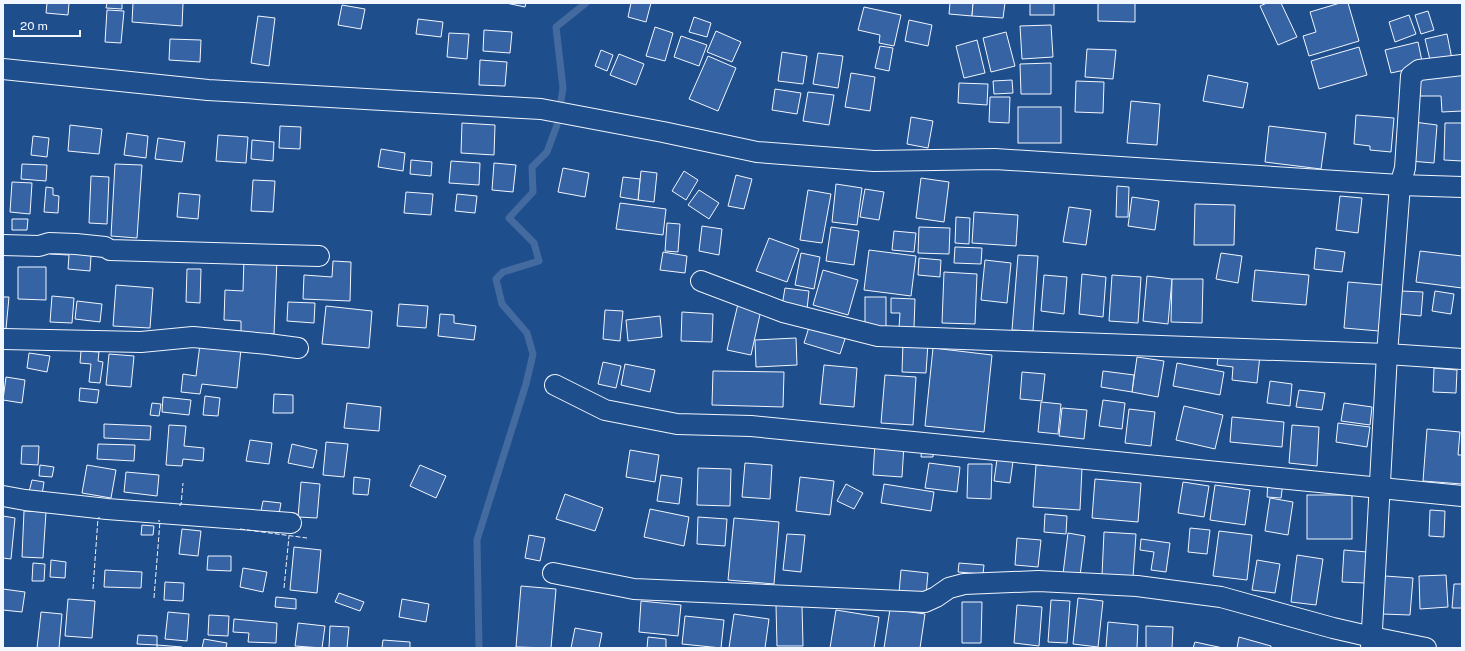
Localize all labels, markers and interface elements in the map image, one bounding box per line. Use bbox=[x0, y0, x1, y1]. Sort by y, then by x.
scale bar bbox=[14, 12, 80, 38]
text: 20 m bbox=[20, 19, 48, 33]

